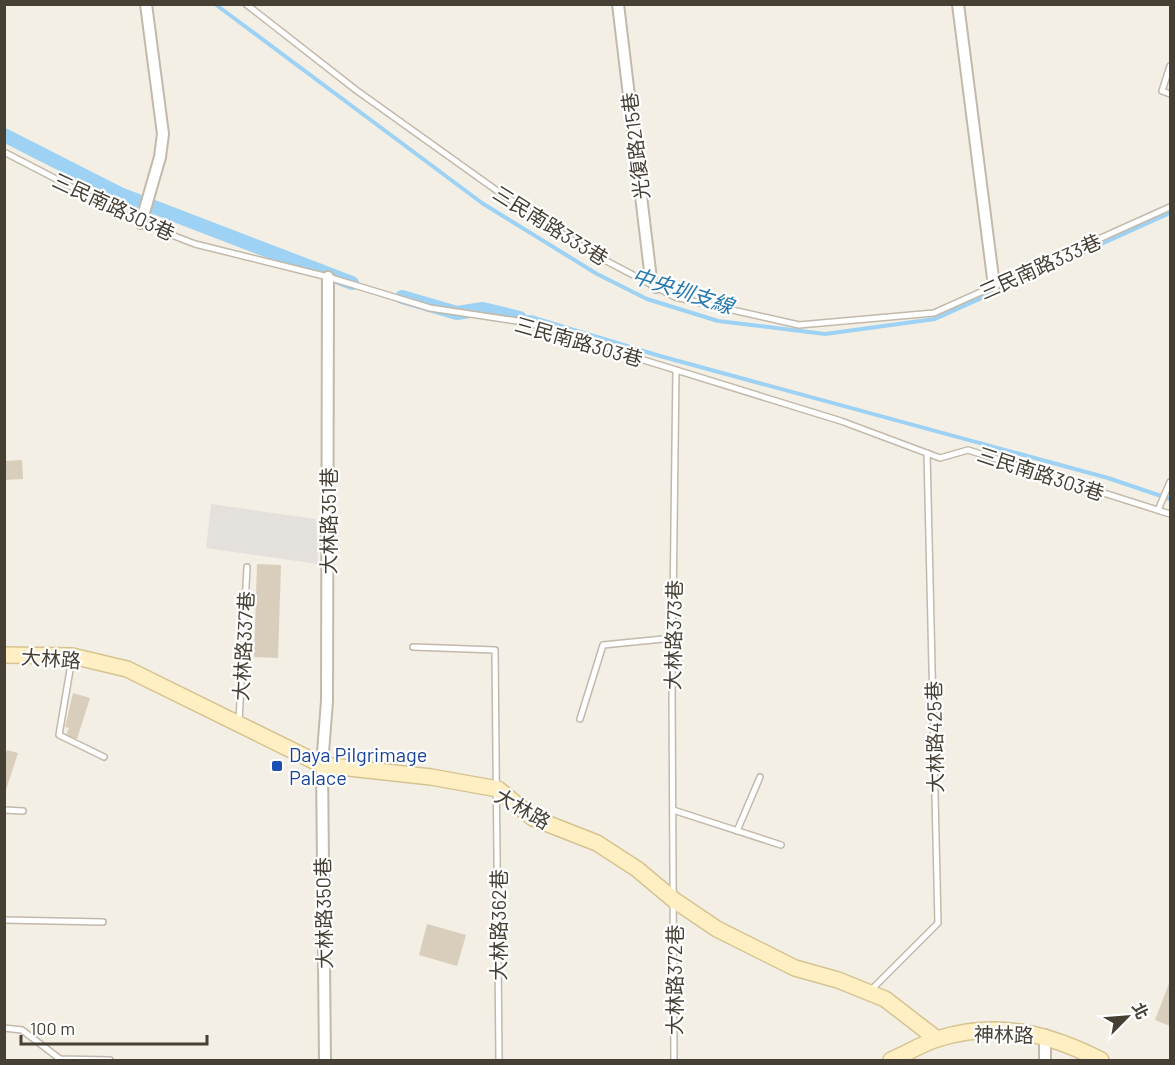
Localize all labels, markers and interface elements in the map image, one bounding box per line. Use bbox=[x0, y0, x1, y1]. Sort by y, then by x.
street label: 光復路215巷 bbox=[617, 91, 653, 201]
street label: 三民南路303巷 bbox=[49, 167, 179, 245]
street label: 三民南路333巷 bbox=[489, 180, 613, 270]
street label: 三民南路333巷 bbox=[975, 228, 1105, 304]
water label: 中央圳支線 bbox=[629, 262, 739, 319]
street label: 三民南路303巷 bbox=[512, 311, 646, 371]
street label: 三民南路303巷 bbox=[975, 441, 1107, 505]
street label: 大林路351巷 bbox=[316, 467, 340, 575]
street label: 大林路373巷 bbox=[660, 580, 686, 690]
street label: 大林路337巷 bbox=[228, 590, 258, 702]
street label: 大林路 bbox=[20, 644, 82, 672]
street label: 大林路425巷 bbox=[921, 681, 947, 793]
place label: Daya Pilgrimage Palace bbox=[289, 742, 427, 789]
marker: Daya Pilgrimage Palace bbox=[270, 759, 284, 773]
street label: 大林路 bbox=[491, 783, 555, 833]
street label: 大林路350巷 bbox=[310, 857, 336, 969]
street label: 大林路362巷 bbox=[486, 869, 510, 981]
street label: 大林路372巷 bbox=[662, 925, 686, 1035]
north arrow bbox=[1097, 987, 1157, 1047]
text: 北 bbox=[1129, 999, 1153, 1022]
scale bar bbox=[21, 1008, 207, 1046]
text: 100 m bbox=[30, 1017, 75, 1039]
street label: 神林路 bbox=[974, 1021, 1034, 1047]

